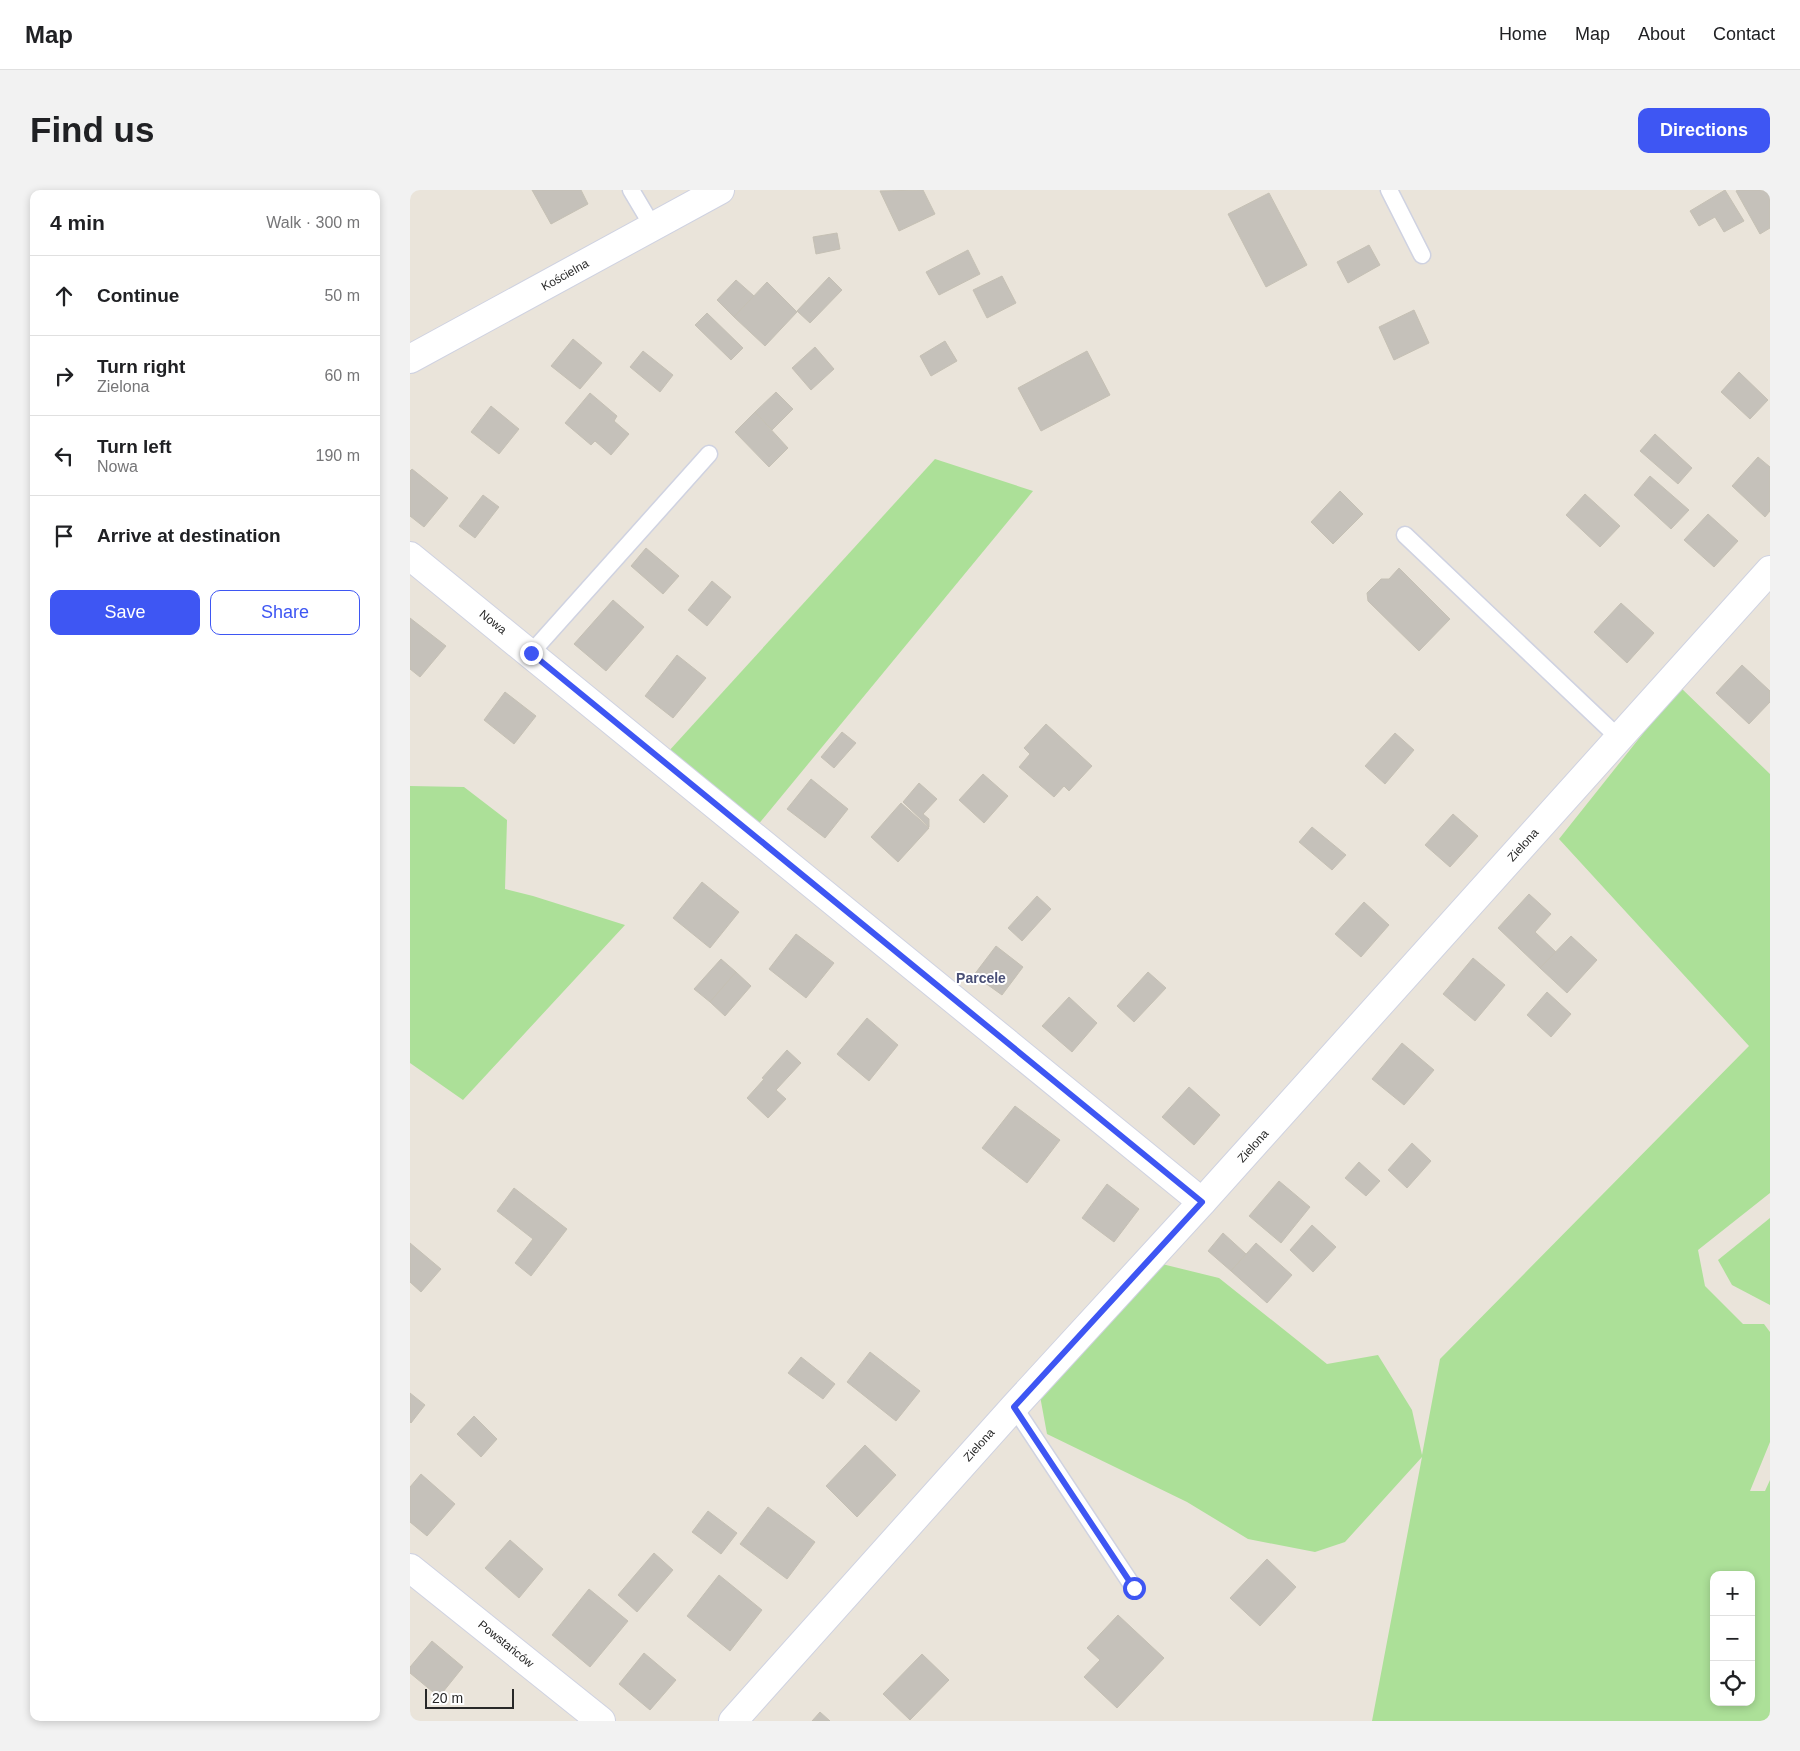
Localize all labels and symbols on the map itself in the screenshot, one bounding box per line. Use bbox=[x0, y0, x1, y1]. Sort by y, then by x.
street label: Kościelna bbox=[539, 256, 591, 294]
street label: Nowa bbox=[477, 607, 510, 637]
route end bbox=[520, 642, 543, 665]
street label: Zielona bbox=[1505, 825, 1542, 864]
district label: Parcele bbox=[956, 970, 1006, 986]
street label: Zielona bbox=[1235, 1126, 1272, 1165]
street label: Zielona bbox=[961, 1425, 998, 1464]
route start bbox=[1123, 1577, 1146, 1600]
street label: Powstańców bbox=[475, 1617, 537, 1671]
scale bar bbox=[425, 1686, 514, 1709]

